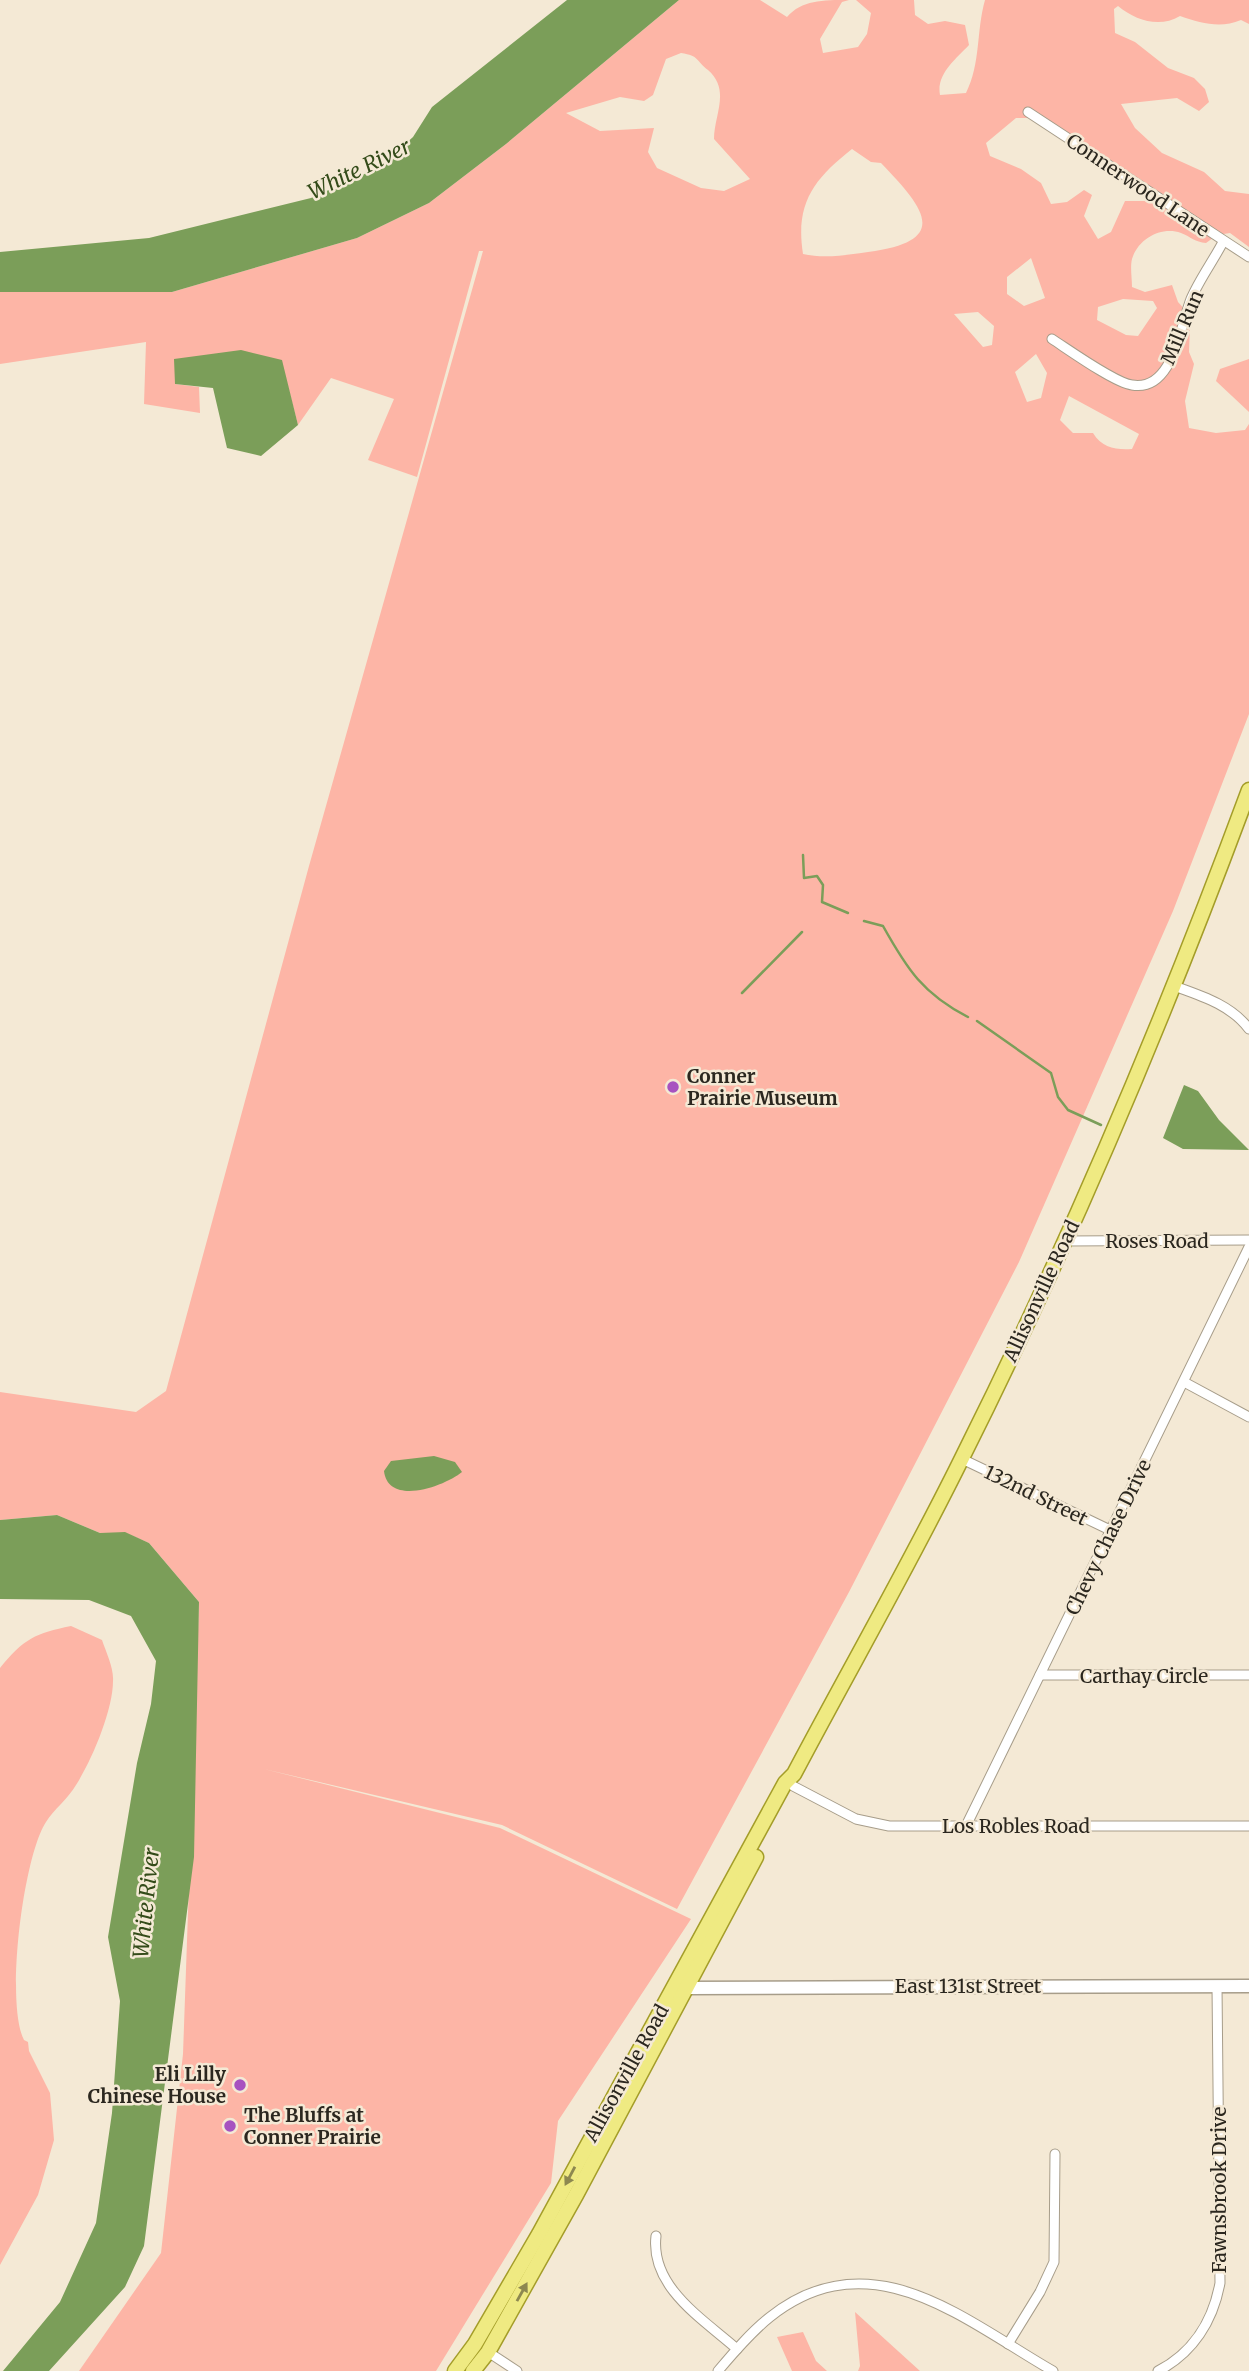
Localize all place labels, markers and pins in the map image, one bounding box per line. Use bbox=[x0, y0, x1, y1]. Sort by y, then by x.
place label: Conner Prairie Museum bbox=[687, 1064, 838, 1110]
marker: Conner Prairie Museum bbox=[665, 1079, 681, 1095]
place label: Eli Lilly Chinese House bbox=[88, 2062, 227, 2108]
marker: Eli Lilly Chinese House bbox=[232, 2077, 248, 2093]
place label: The Bluffs at Conner Prairie bbox=[244, 2103, 381, 2149]
marker: The Bluffs at Conner Prairie bbox=[222, 2118, 238, 2134]

